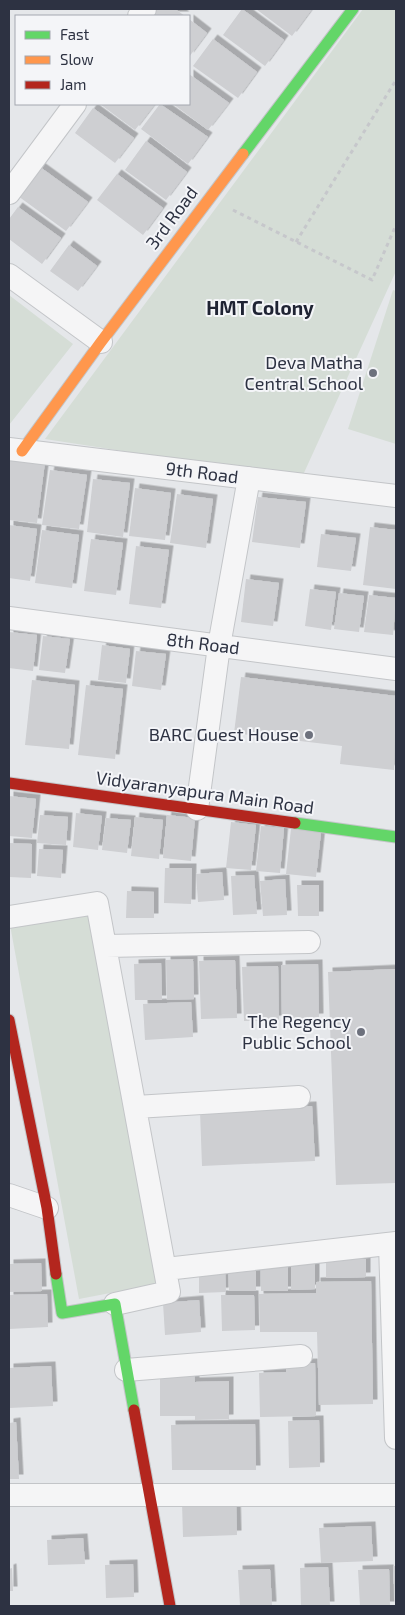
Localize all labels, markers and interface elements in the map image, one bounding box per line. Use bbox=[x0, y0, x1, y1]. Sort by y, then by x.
legend bbox=[15, 15, 190, 105]
text: Fast bbox=[60, 25, 90, 43]
text: Slow bbox=[60, 50, 94, 68]
text: Jam bbox=[60, 75, 86, 93]
street label: 3rd Road bbox=[141, 182, 202, 253]
district label: HMT Colony bbox=[206, 296, 314, 320]
place label: Deva Matha Central School bbox=[245, 351, 364, 394]
marker: Deva Matha Central School bbox=[367, 367, 379, 379]
street label: 9th Road bbox=[165, 457, 240, 487]
street label: 8th Road bbox=[165, 628, 241, 658]
place label: BARC Guest House bbox=[149, 723, 299, 745]
marker: BARC Guest House bbox=[303, 729, 315, 741]
street label: Vidyaranyapura Main Road bbox=[95, 766, 315, 818]
place label: The Regency Public School bbox=[242, 1010, 352, 1053]
marker: The Regency Public School bbox=[355, 1026, 367, 1038]

